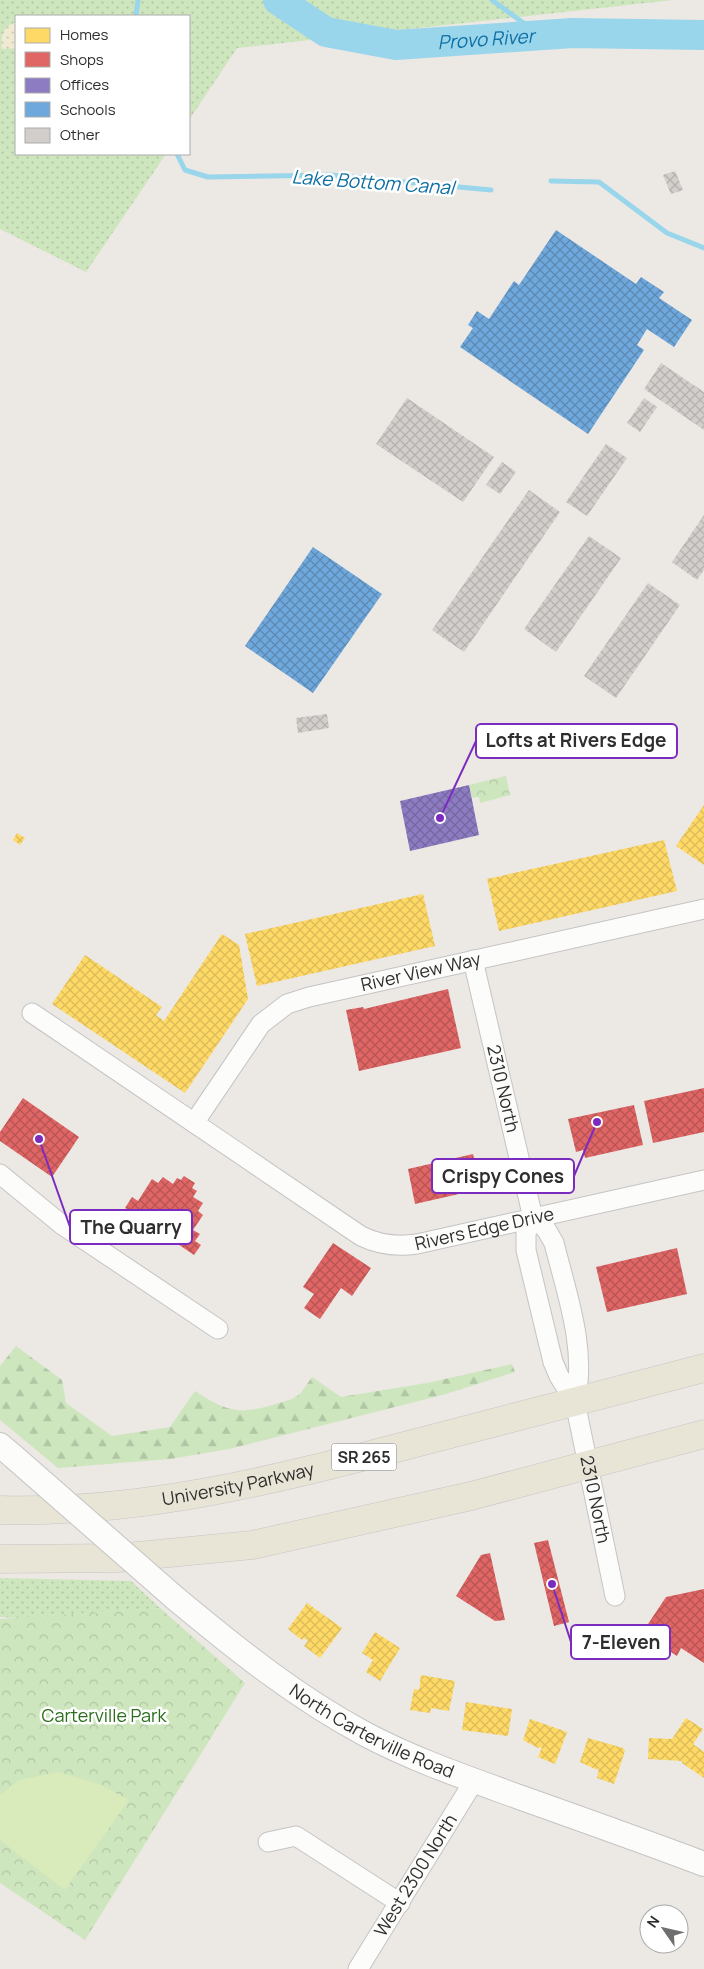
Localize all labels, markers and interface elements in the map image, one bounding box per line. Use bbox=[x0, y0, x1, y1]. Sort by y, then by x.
legend bbox=[15, 15, 190, 155]
water label: Provo River bbox=[437, 23, 537, 55]
text: Homes bbox=[60, 24, 109, 45]
text: Shops bbox=[60, 49, 104, 70]
text: Offices bbox=[60, 74, 109, 95]
text: Schools bbox=[60, 99, 116, 120]
text: Other bbox=[60, 124, 101, 145]
water label: Lake Bottom Canal bbox=[291, 163, 458, 201]
callout: Lofts at Rivers Edge bbox=[476, 724, 677, 758]
text: Lofts at Rivers Edge bbox=[485, 727, 667, 753]
street label: River View Way bbox=[358, 946, 483, 996]
street label: 2310 North bbox=[482, 1042, 526, 1135]
callout: Crispy Cones bbox=[432, 1159, 574, 1193]
text: Crispy Cones bbox=[442, 1163, 564, 1189]
street label: Rivers Edge Drive bbox=[412, 1201, 556, 1255]
callout: The Quarry bbox=[70, 1210, 192, 1244]
text: The Quarry bbox=[80, 1214, 182, 1240]
road number: SR 265 bbox=[332, 1444, 396, 1470]
street label: 2310 North bbox=[575, 1453, 617, 1545]
street label: University Parkway bbox=[160, 1456, 317, 1510]
callout: 7-Eleven bbox=[571, 1625, 670, 1659]
text: 7-Eleven bbox=[582, 1629, 660, 1655]
street label: North Carterville Road bbox=[285, 1678, 458, 1783]
park label: Carterville Park bbox=[42, 1703, 168, 1727]
street label: West 2300 North bbox=[368, 1809, 462, 1941]
north arrow bbox=[639, 1904, 689, 1954]
text: N bbox=[642, 1912, 663, 1931]

